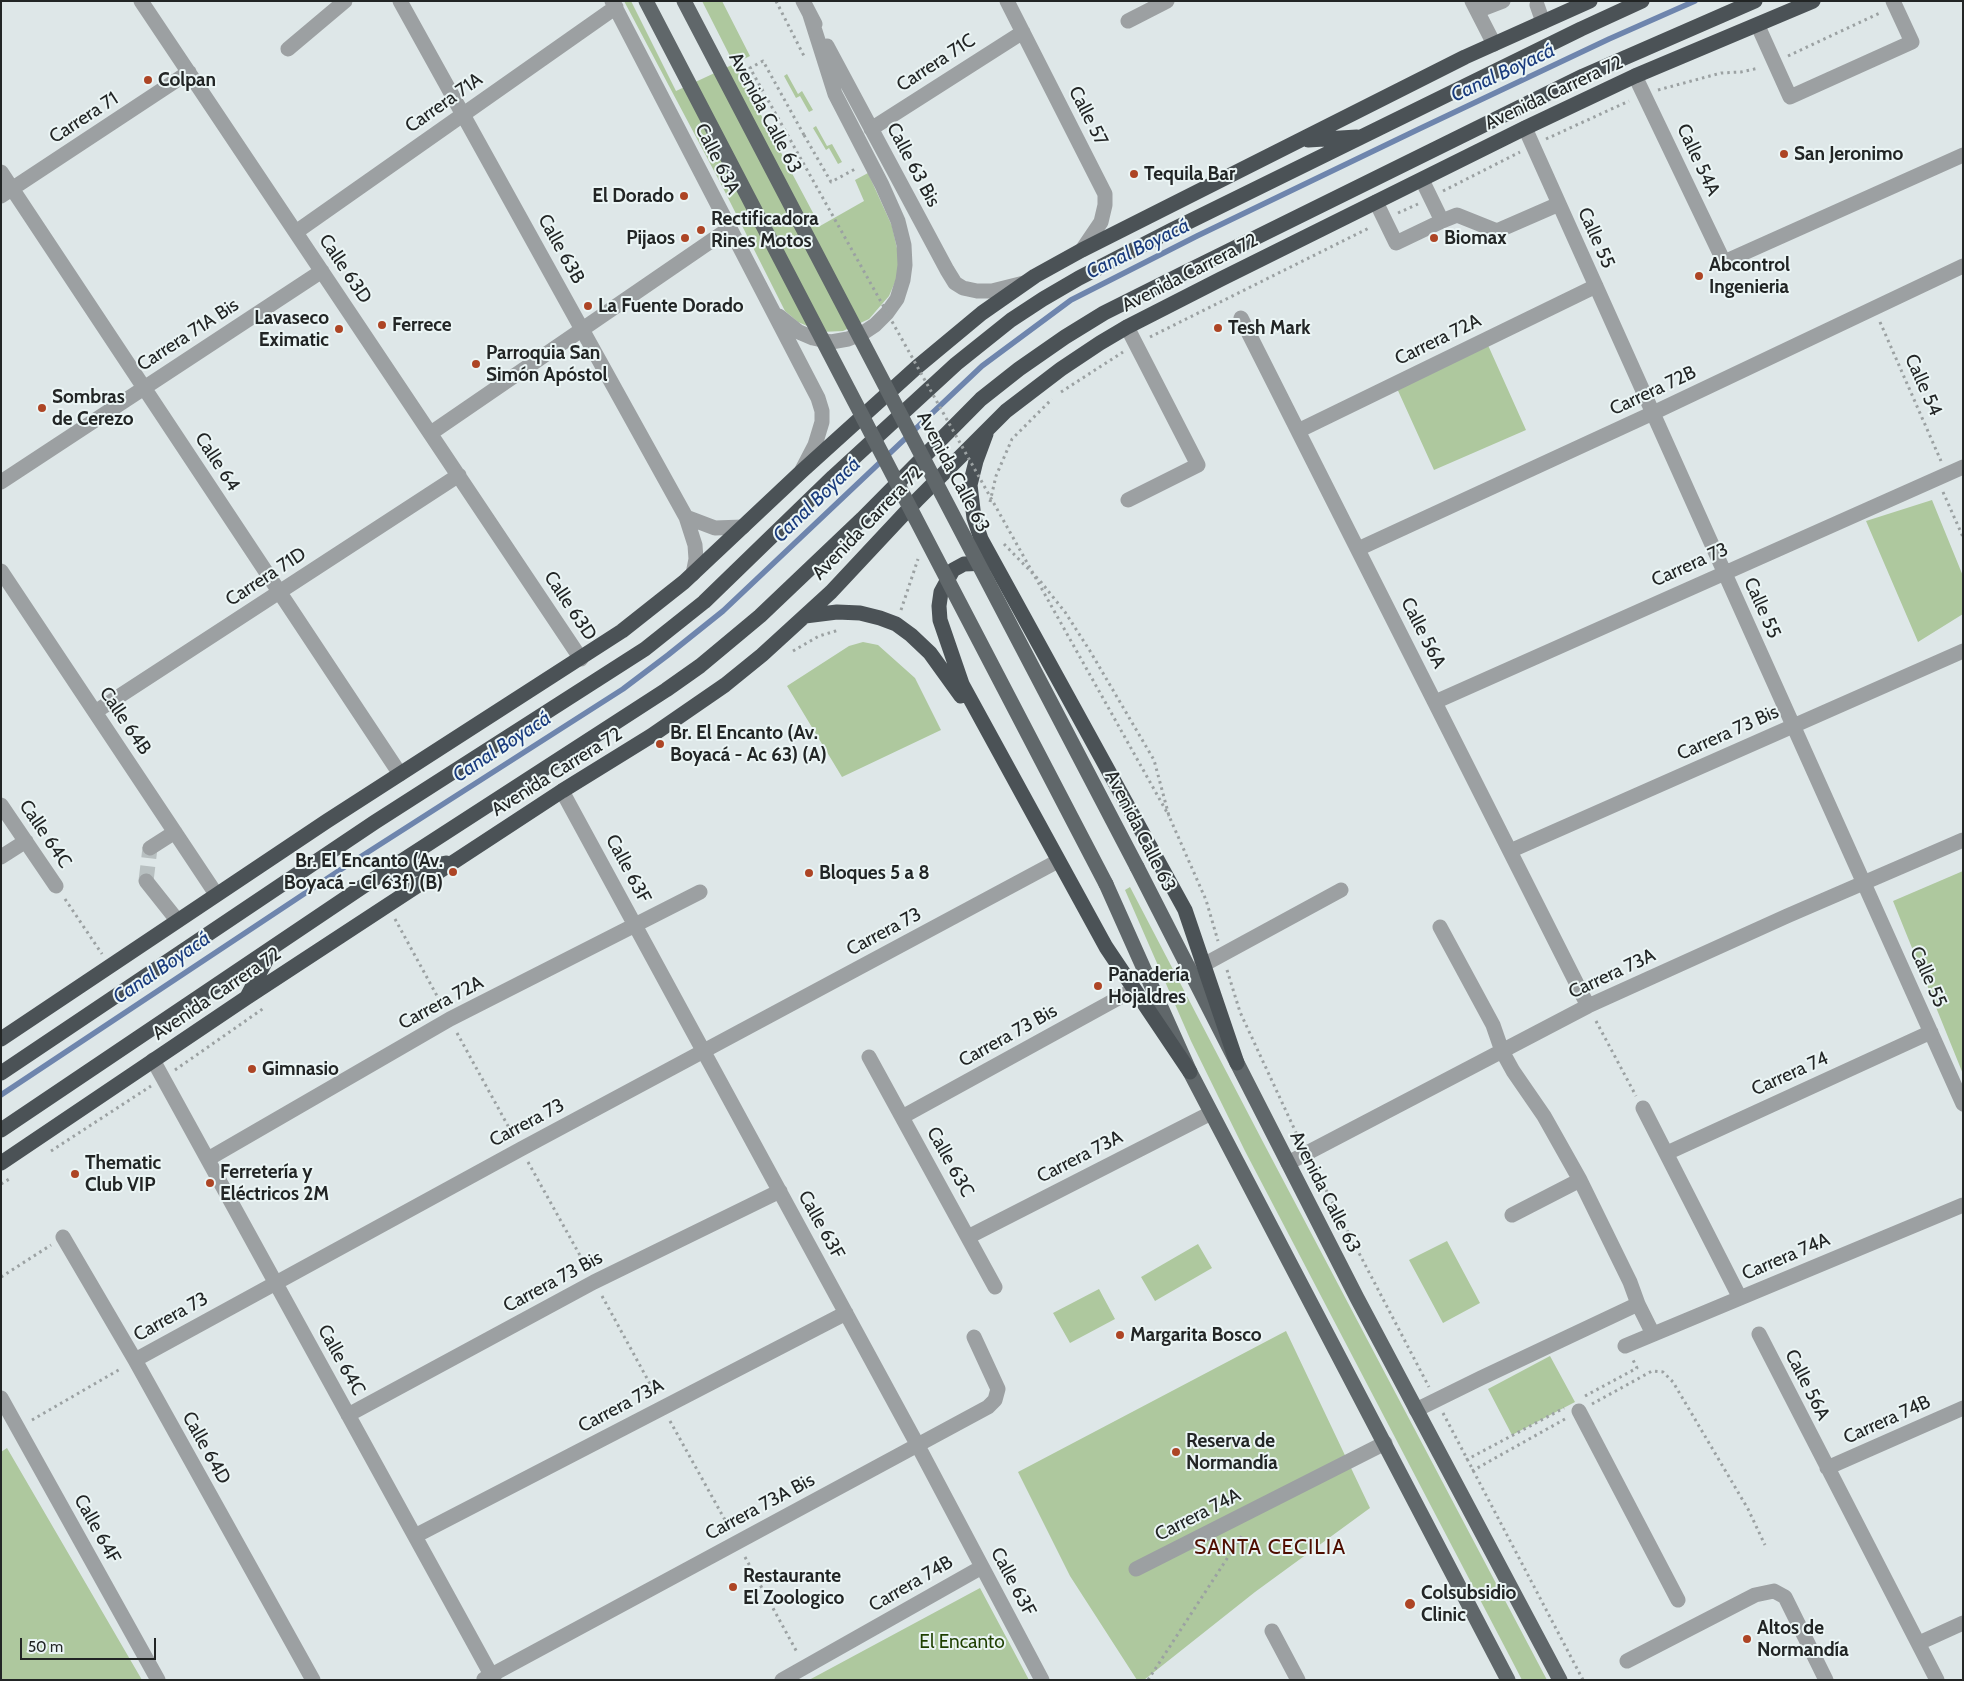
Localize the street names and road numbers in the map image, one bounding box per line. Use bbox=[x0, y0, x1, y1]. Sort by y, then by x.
street label: Carrera 71C bbox=[892, 29, 980, 97]
street label: Avenida Calle 63 bbox=[724, 49, 806, 177]
street label: Avenida Carrera 72 bbox=[1481, 51, 1627, 135]
street label: Carrera 71A bbox=[401, 68, 487, 138]
street label: Calle 57 bbox=[1063, 83, 1113, 149]
street label: Carrera 71 bbox=[45, 87, 123, 149]
street label: Calle 63 Bis bbox=[881, 119, 945, 211]
street label: Calle 63A bbox=[689, 120, 745, 198]
street label: Calle 54A bbox=[1671, 120, 1725, 200]
street label: Calle 55 bbox=[1573, 204, 1619, 272]
street label: Calle 63B bbox=[533, 210, 589, 288]
street label: Avenida Carrera 72 bbox=[1118, 229, 1262, 317]
street label: Calle 63D bbox=[314, 230, 376, 308]
street label: Carrera 71A Bis bbox=[133, 294, 243, 376]
street label: Carrera 72A bbox=[1391, 309, 1485, 371]
street label: Calle 54 bbox=[1899, 351, 1947, 419]
street label: Carrera 72B bbox=[1606, 361, 1700, 421]
street label: Avenida Calle 63 bbox=[912, 408, 994, 536]
street label: Calle 64 bbox=[190, 428, 244, 496]
street label: Avenida Carrera 72 bbox=[808, 461, 928, 585]
street label: Carrera 73 bbox=[1648, 538, 1732, 592]
street label: Carrera 71D bbox=[222, 543, 310, 611]
street label: Calle 63D bbox=[539, 567, 601, 645]
street label: Calle 55 bbox=[1739, 574, 1785, 642]
street label: Calle 56A bbox=[1395, 594, 1451, 672]
street label: Calle 64B bbox=[94, 683, 156, 759]
street label: Carrera 73 Bis bbox=[1674, 700, 1782, 766]
street label: Avenida Carrera 72 bbox=[488, 723, 626, 821]
street label: Avenida Calle 63 bbox=[1100, 766, 1180, 896]
street label: Calle 64C bbox=[14, 796, 76, 872]
street label: Calle 63F bbox=[600, 831, 656, 907]
street label: Carrera 73 bbox=[843, 903, 925, 961]
street label: Avenida Carrera 72 bbox=[149, 943, 285, 1045]
street label: Calle 55 bbox=[1905, 943, 1951, 1011]
street label: Carrera 73A bbox=[1565, 944, 1659, 1004]
street label: Carrera 72A bbox=[395, 971, 487, 1035]
street label: Carrera 73 Bis bbox=[955, 1000, 1061, 1072]
street label: Carrera 74 bbox=[1748, 1047, 1832, 1101]
street label: Carrera 73 bbox=[486, 1094, 568, 1152]
street label: Calle 63C bbox=[921, 1123, 979, 1201]
street label: Carrera 73A bbox=[1033, 1126, 1127, 1188]
street label: Avenida Calle 63 bbox=[1285, 1127, 1365, 1257]
street label: Calle 63F bbox=[793, 1187, 849, 1263]
street label: Carrera 74A bbox=[1739, 1228, 1833, 1286]
street label: Carrera 73 Bis bbox=[500, 1246, 606, 1318]
street label: Carrera 73 bbox=[130, 1287, 212, 1347]
street label: Calle 64C bbox=[312, 1321, 370, 1399]
street label: Calle 56A bbox=[1779, 1346, 1835, 1424]
street label: Carrera 73A bbox=[575, 1374, 667, 1438]
street label: Carrera 74B bbox=[1840, 1391, 1934, 1449]
street label: Calle 64D bbox=[177, 1408, 235, 1488]
street label: Carrera 73A Bis bbox=[701, 1469, 819, 1545]
street label: Carrera 74A bbox=[1151, 1484, 1245, 1546]
street label: Calle 64F bbox=[69, 1490, 125, 1568]
street label: Calle 63F bbox=[985, 1544, 1041, 1620]
street label: Carrera 74B bbox=[865, 1551, 957, 1617]

